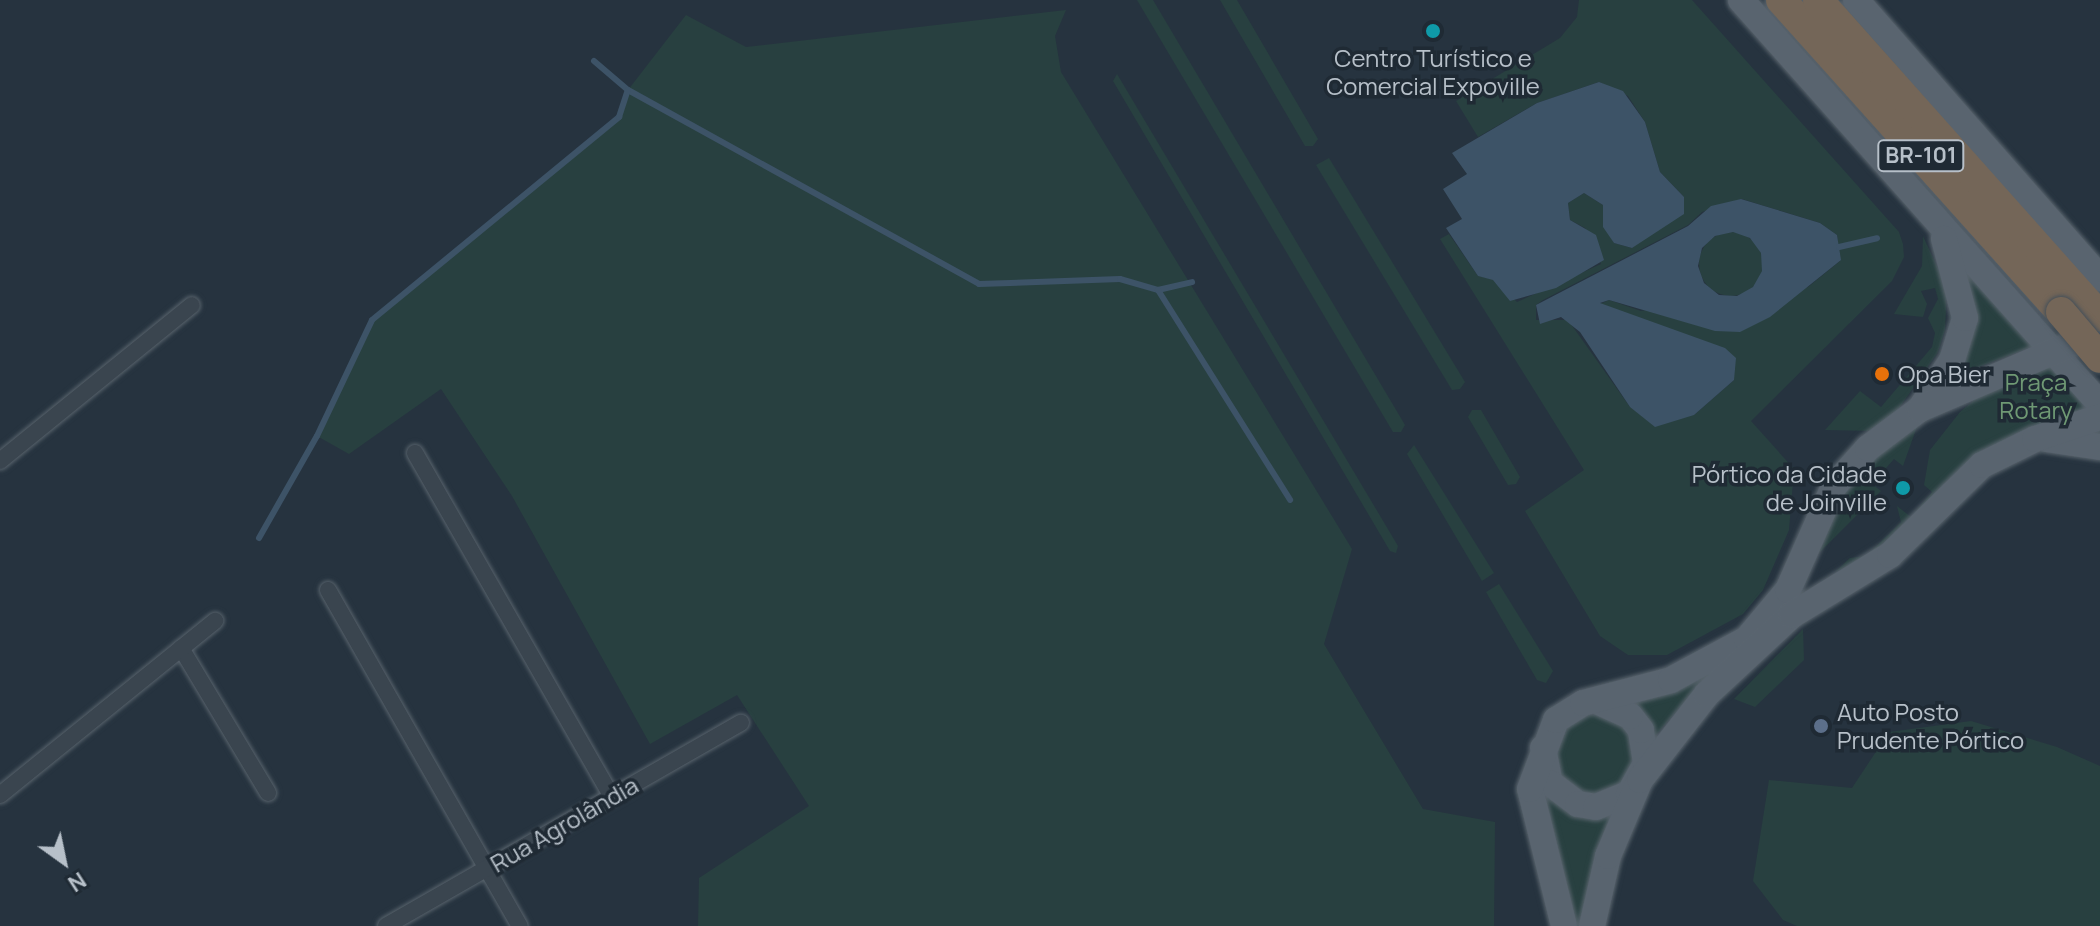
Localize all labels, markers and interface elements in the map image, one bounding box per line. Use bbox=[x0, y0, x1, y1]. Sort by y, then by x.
marker: Centro Turístico e Comercial Expoville bbox=[1424, 22, 1442, 40]
place label: Centro Turístico e Comercial Expoville bbox=[1326, 44, 1540, 100]
road number: BR-101 bbox=[1877, 138, 1965, 174]
place label: Opa Bier bbox=[1898, 360, 1991, 388]
marker: Opa Bier bbox=[1873, 365, 1891, 383]
park label: Praça Rotary bbox=[1999, 368, 2073, 424]
place label: Pórtico da Cidade de Joinville bbox=[1692, 460, 1887, 516]
marker: Pórtico da Cidade de Joinville bbox=[1894, 479, 1912, 497]
place label: Auto Posto Prudente Pórtico bbox=[1837, 698, 2024, 754]
marker: Auto Posto Prudente Pórtico bbox=[1812, 717, 1830, 735]
street label: Rua Agrolândia bbox=[485, 770, 643, 878]
north arrow bbox=[24, 822, 104, 902]
text: N bbox=[62, 865, 92, 899]

